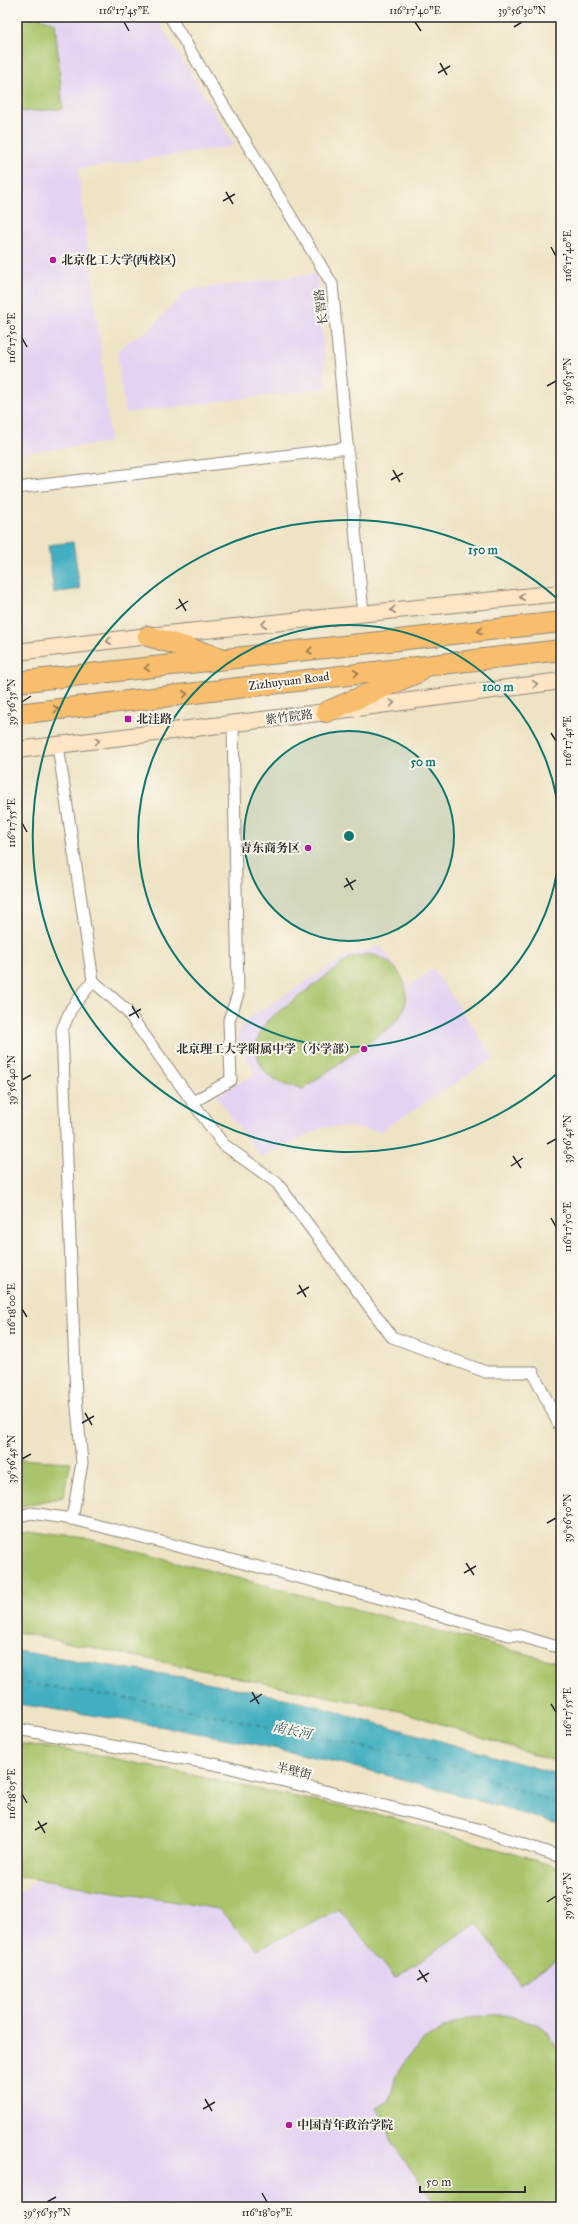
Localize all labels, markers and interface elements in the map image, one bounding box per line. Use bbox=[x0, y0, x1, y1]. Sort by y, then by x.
text: 116°17'45"E bbox=[99, 5, 149, 17]
text: 116°17'40"E bbox=[389, 5, 441, 17]
text: 39°56'30"N bbox=[498, 5, 547, 17]
text: 116°17'40"E bbox=[562, 230, 574, 282]
place label: 北京化工大学(西校区) bbox=[61, 253, 176, 268]
marker: 北京化工大学(西校区) bbox=[48, 255, 58, 265]
street label: 长智路 bbox=[312, 288, 330, 326]
text: 116°17'50"E bbox=[6, 313, 18, 363]
text: 39°56'35"N bbox=[562, 357, 574, 405]
text: 150 m bbox=[468, 543, 499, 557]
one-way arrow bbox=[519, 592, 525, 601]
one-way arrow bbox=[390, 606, 396, 615]
one-way arrow bbox=[261, 619, 267, 628]
one-way arrow bbox=[477, 627, 484, 636]
one-way arrow bbox=[106, 636, 112, 645]
one-way arrow bbox=[307, 646, 313, 655]
one-way arrow bbox=[143, 663, 150, 672]
street label: Zizhuyuan Road bbox=[248, 669, 330, 693]
one-way arrow bbox=[352, 669, 359, 678]
text: 39°56'35"N bbox=[6, 678, 18, 726]
text: 100 m bbox=[482, 680, 515, 694]
one-way arrow bbox=[532, 680, 538, 689]
one-way arrow bbox=[182, 689, 188, 698]
one-way arrow bbox=[389, 699, 395, 708]
one-way arrow bbox=[53, 705, 59, 714]
street label: 紫竹院路 bbox=[264, 707, 314, 727]
place label: 北洼路 bbox=[136, 712, 172, 726]
marker: 北洼路 bbox=[123, 714, 133, 724]
text: 116°17'45"E bbox=[562, 716, 574, 766]
one-way arrow bbox=[94, 737, 101, 746]
text: 50 m bbox=[410, 755, 437, 769]
text: 116°17'55"E bbox=[6, 798, 18, 848]
centre of rings bbox=[342, 829, 356, 843]
place label: 青东商务区 bbox=[240, 841, 300, 855]
marker: 青东商务区 bbox=[303, 843, 313, 853]
place label: 北京理工大学附属中学（小学部） bbox=[176, 1042, 356, 1056]
marker: 北京理工大学附属中学（小学部） bbox=[359, 1044, 369, 1054]
text: 39°56'40"N bbox=[6, 1055, 18, 1105]
text: 39°56'45"N bbox=[562, 1114, 574, 1163]
text: 116°17'50"E bbox=[562, 1202, 574, 1252]
text: 116°18'00"E bbox=[6, 1283, 18, 1335]
text: 39°56'45"N bbox=[6, 1434, 18, 1483]
text: 39°56'50"N bbox=[562, 1493, 574, 1542]
text: 116°17'55"E bbox=[562, 1687, 574, 1737]
water label: 南长河 bbox=[271, 1719, 315, 1743]
street label: 半壁街 bbox=[275, 1760, 314, 1782]
text: 116°18'05"E bbox=[6, 1769, 18, 1819]
text: 39°56'55"N bbox=[562, 1872, 574, 1920]
place label: 中国青年政治学院 bbox=[297, 2118, 393, 2132]
marker: 中国青年政治学院 bbox=[284, 2120, 294, 2130]
scale bar bbox=[420, 2168, 525, 2194]
text: 50 m bbox=[426, 2175, 451, 2189]
text: 39°56'55"N bbox=[23, 2207, 71, 2219]
text: 116°18'05"E bbox=[242, 2207, 292, 2219]

